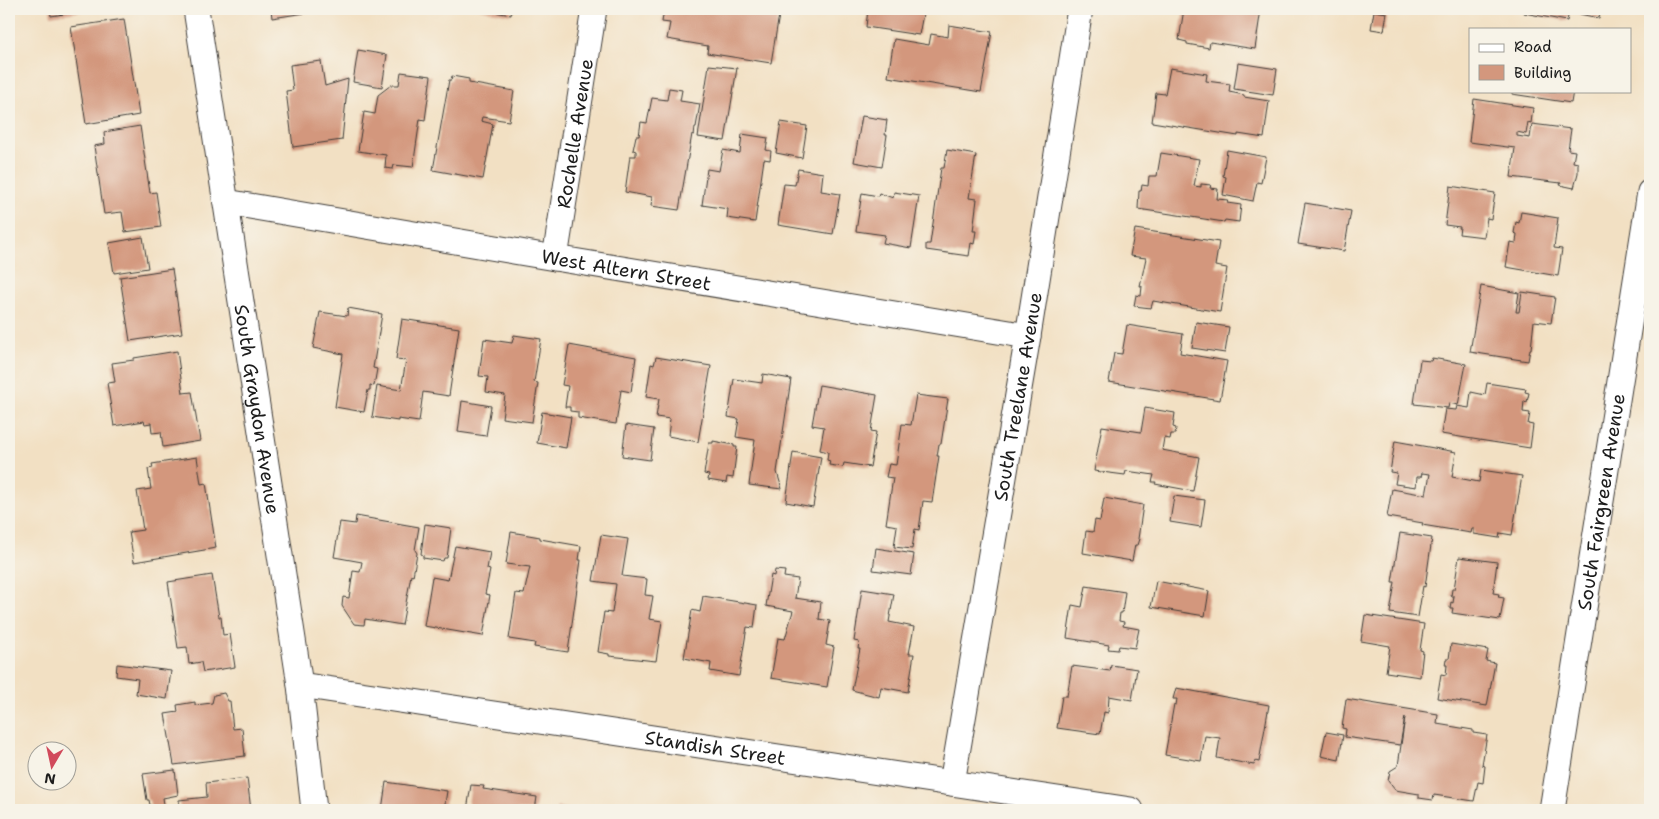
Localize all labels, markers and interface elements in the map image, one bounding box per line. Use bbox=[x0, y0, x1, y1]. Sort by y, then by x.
legend bbox=[1469, 28, 1632, 92]
text: Road bbox=[1514, 37, 1552, 57]
street label: Rochelle Avenue bbox=[551, 57, 599, 210]
text: Building bbox=[1514, 63, 1571, 83]
street label: West Altern Street bbox=[539, 244, 713, 297]
street label: South Treelane Avenue bbox=[988, 290, 1048, 503]
street label: South Graydon Avenue bbox=[229, 303, 286, 516]
street label: South Fairgreen Avenue bbox=[1572, 392, 1631, 612]
street label: Standish Street bbox=[643, 725, 787, 771]
north arrow bbox=[28, 742, 78, 792]
text: N bbox=[43, 769, 57, 789]

